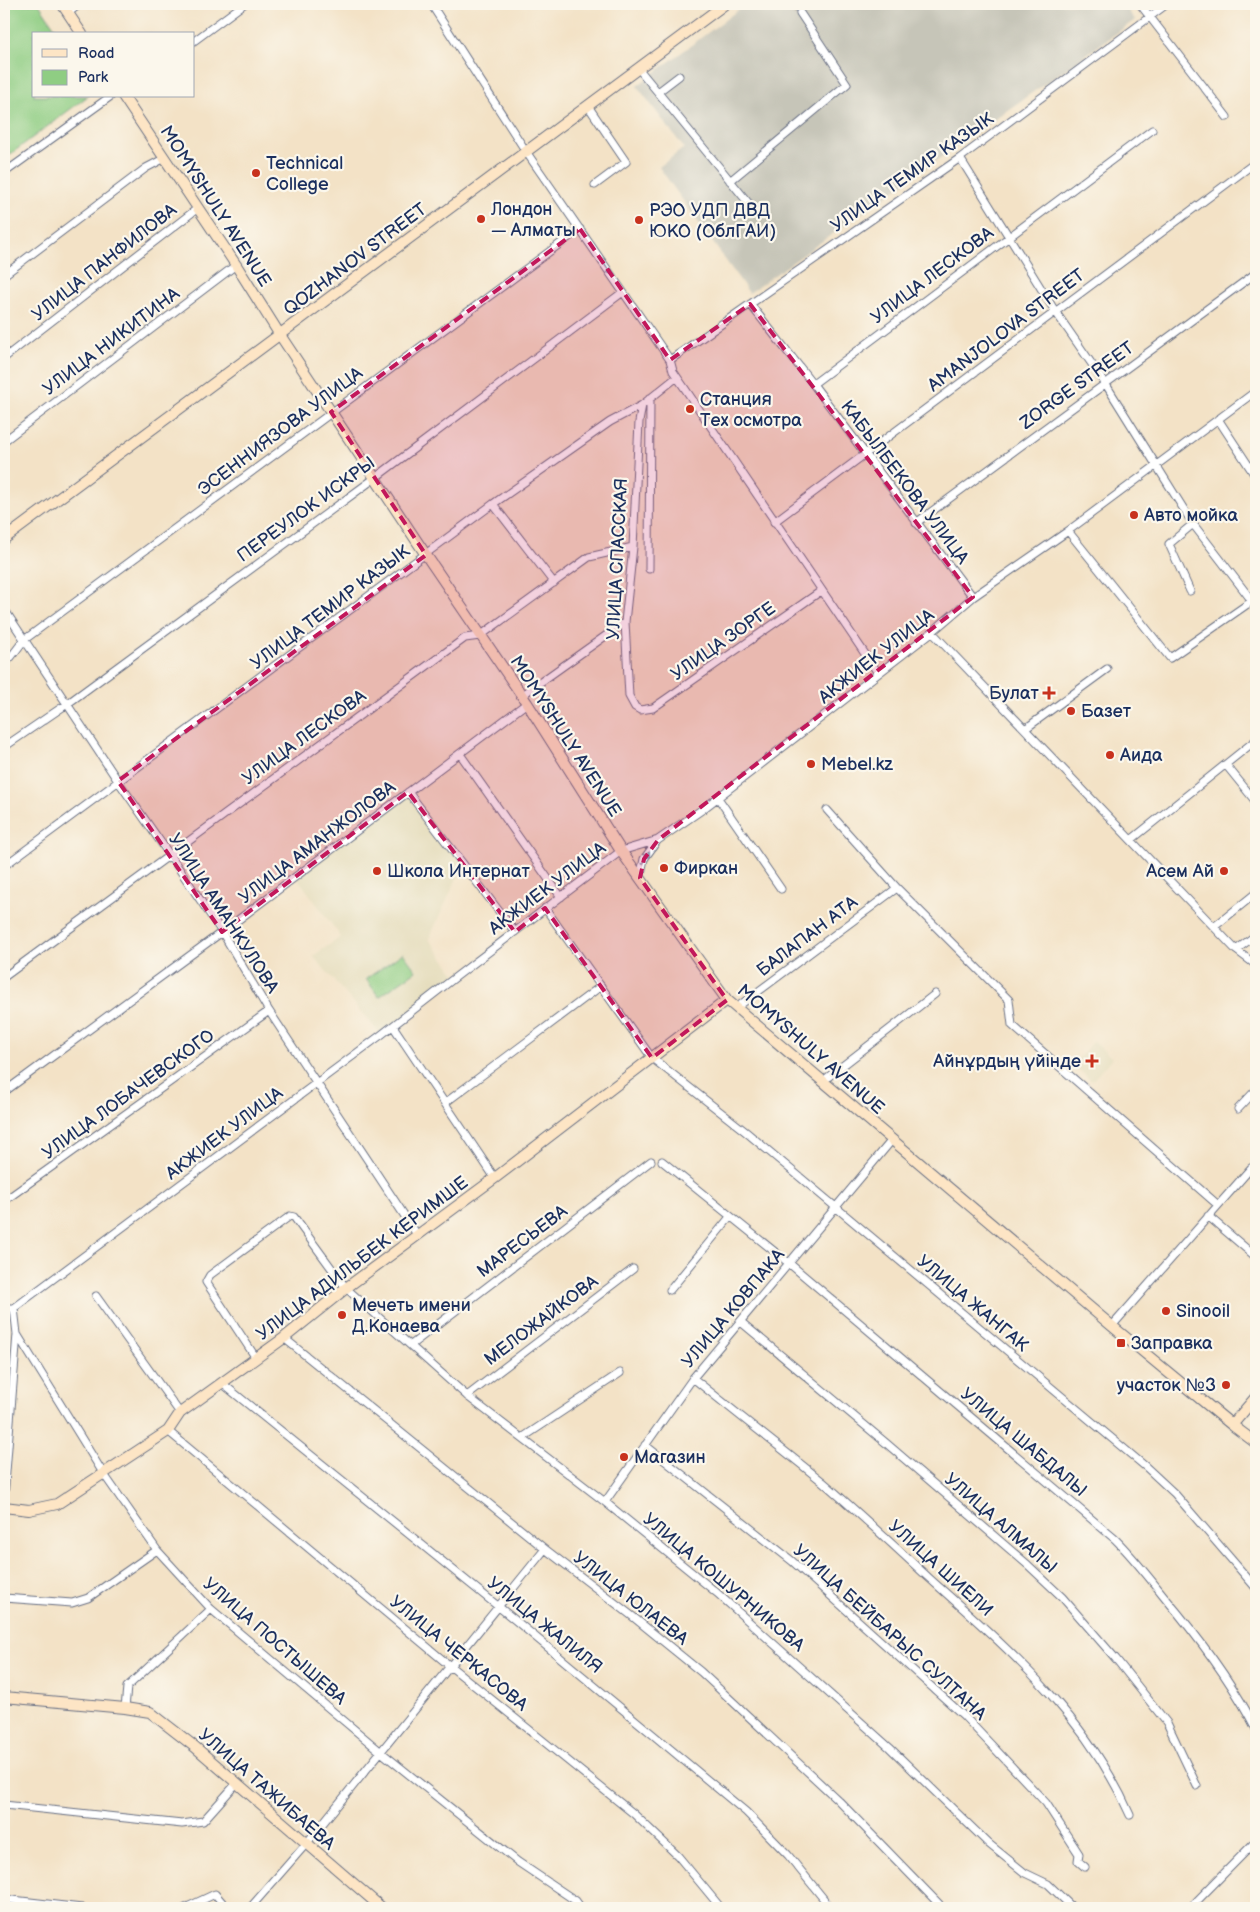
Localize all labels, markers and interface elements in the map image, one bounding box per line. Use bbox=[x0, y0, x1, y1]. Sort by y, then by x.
legend bbox=[32, 32, 195, 98]
text: Road bbox=[78, 44, 114, 63]
text: Park bbox=[78, 68, 109, 87]
street label: УЛИЦА ТЕМИР КАЗЫК bbox=[827, 108, 998, 237]
street label: MOMYSHULY AVENUE bbox=[156, 122, 276, 291]
place label: Technical College bbox=[266, 153, 343, 195]
marker: Technical College bbox=[250, 167, 262, 179]
street label: УЛИЦА ПАНФИЛОВА bbox=[28, 199, 181, 325]
street label: QOZHANOV STREET bbox=[280, 199, 431, 320]
place label: Лондон — Алматы bbox=[490, 199, 576, 241]
place label: РЭО УДП ДВД ЮКО (ОблГАИ) bbox=[649, 200, 776, 242]
marker: Лондон — Алматы bbox=[475, 213, 487, 225]
marker: РЭО УДП ДВД ЮКО (ОблГАИ) bbox=[633, 214, 645, 226]
street label: УЛИЦА ЛЕСКОВА bbox=[867, 222, 998, 328]
one-way arrow bbox=[603, 263, 613, 276]
street label: AMANJOLOVA STREET bbox=[924, 264, 1089, 396]
street label: УЛИЦА НИКИТИНА bbox=[39, 283, 184, 400]
street label: ZORGE STREET bbox=[1016, 337, 1138, 434]
street label: ЭСЕННИЯЗОВА УЛИЦА bbox=[194, 363, 367, 500]
place label: Станция Тех осмотра bbox=[700, 389, 802, 431]
street label: КАБЫЛБЕКОВА УЛИЦА bbox=[836, 396, 973, 568]
marker: Станция Тех осмотра bbox=[684, 403, 696, 415]
street label: ПЕРЕУЛОК ИСКРЫ bbox=[233, 452, 379, 567]
street label: УЛИЦА СПАССКАЯ bbox=[603, 478, 632, 641]
place label: Авто мойка bbox=[1143, 505, 1238, 526]
marker: Авто мойка bbox=[1128, 509, 1140, 521]
street label: УЛИЦА ТЕМИР КАЗЫК bbox=[247, 540, 414, 674]
street label: УЛИЦА ЗОРГЕ bbox=[667, 598, 780, 685]
street label: АКЖИЕК УЛИЦА bbox=[813, 605, 938, 709]
street label: MOMYSHULY AVENUE bbox=[506, 652, 626, 821]
place label: Булат bbox=[989, 683, 1040, 704]
street label: УЛИЦА ЛЕСКОВА bbox=[238, 685, 370, 789]
marker: Булат bbox=[1043, 687, 1055, 699]
place label: Базет bbox=[1081, 701, 1132, 722]
marker: Базет bbox=[1065, 705, 1077, 717]
place label: Аида bbox=[1119, 745, 1163, 766]
marker: Аида bbox=[1104, 749, 1116, 761]
place label: Mebel.kz bbox=[821, 754, 893, 775]
marker: Mebel.kz bbox=[805, 758, 817, 770]
street label: УЛИЦА АМАНЖОЛОВА bbox=[235, 777, 400, 908]
street label: УЛИЦА АМАНКУЛОВА bbox=[164, 829, 283, 997]
street label: АКЖИЕК УЛИЦА bbox=[484, 838, 610, 940]
one-way arrow bbox=[641, 851, 650, 864]
place label: Фиркан bbox=[674, 858, 738, 879]
place label: Школа Интернат bbox=[387, 861, 531, 882]
place label: Асем Ай bbox=[1145, 861, 1214, 882]
marker: Фиркан bbox=[658, 862, 670, 874]
marker: Школа Интернат bbox=[371, 865, 383, 877]
marker: Асем Ай bbox=[1218, 865, 1230, 877]
street label: БАЛАПАН АТА bbox=[753, 892, 862, 981]
street label: MOMYSHULY AVENUE bbox=[733, 980, 888, 1119]
street label: УЛИЦА ЛОБАЧЕВСКОГО bbox=[38, 1025, 218, 1164]
place label: Айнұрдың үйінде bbox=[932, 1051, 1081, 1072]
marker: Айнұрдың үйінде bbox=[1085, 1054, 1099, 1068]
street label: АКЖИЕК УЛИЦА bbox=[161, 1083, 287, 1185]
street label: УЛИЦА АДИЛЬБЕК КЕРИМШЕ bbox=[252, 1172, 472, 1345]
street label: МАРЕСЬЕВА bbox=[473, 1201, 571, 1282]
street label: УЛИЦА КОВПАКА bbox=[678, 1245, 789, 1372]
street label: УЛИЦА ЖАНГАК bbox=[913, 1251, 1033, 1356]
street label: МЕЛОЖАЙКОВА bbox=[480, 1271, 602, 1370]
place label: Мечеть имени Д.Конаева bbox=[352, 1295, 471, 1337]
place label: Sinooil bbox=[1176, 1301, 1230, 1322]
marker: Sinooil bbox=[1160, 1305, 1172, 1317]
marker: Мечеть имени Д.Конаева bbox=[336, 1309, 348, 1321]
place label: Заправка bbox=[1131, 1333, 1213, 1354]
marker: Заправка bbox=[1115, 1337, 1127, 1349]
place label: участок №3 bbox=[1117, 1375, 1216, 1396]
marker: участок №3 bbox=[1220, 1379, 1232, 1391]
street label: УЛИЦА ШАБДАЛЫ bbox=[956, 1383, 1091, 1501]
place label: Магазин bbox=[634, 1447, 706, 1468]
marker: Магазин bbox=[618, 1451, 630, 1463]
street label: УЛИЦА АЛМАЛЫ bbox=[940, 1469, 1061, 1578]
street label: УЛИЦА КОШУРНИКОВА bbox=[639, 1509, 809, 1656]
street label: УЛИЦА ШИЕЛИ bbox=[884, 1516, 997, 1621]
street label: УЛИЦА БЕЙБАРЫС СУЛТАНА bbox=[789, 1540, 991, 1725]
street label: УЛИЦА ЮЛАЕВА bbox=[569, 1547, 692, 1650]
street label: УЛИЦА ПОСТЫШЕВА bbox=[199, 1573, 351, 1709]
street label: УЛИЦА ЖАЛИЛЯ bbox=[483, 1573, 606, 1678]
street label: УЛИЦА ЧЕРКАСОВА bbox=[386, 1591, 532, 1715]
street label: УЛИЦА ТАЖИБАЕВА bbox=[194, 1724, 339, 1854]

